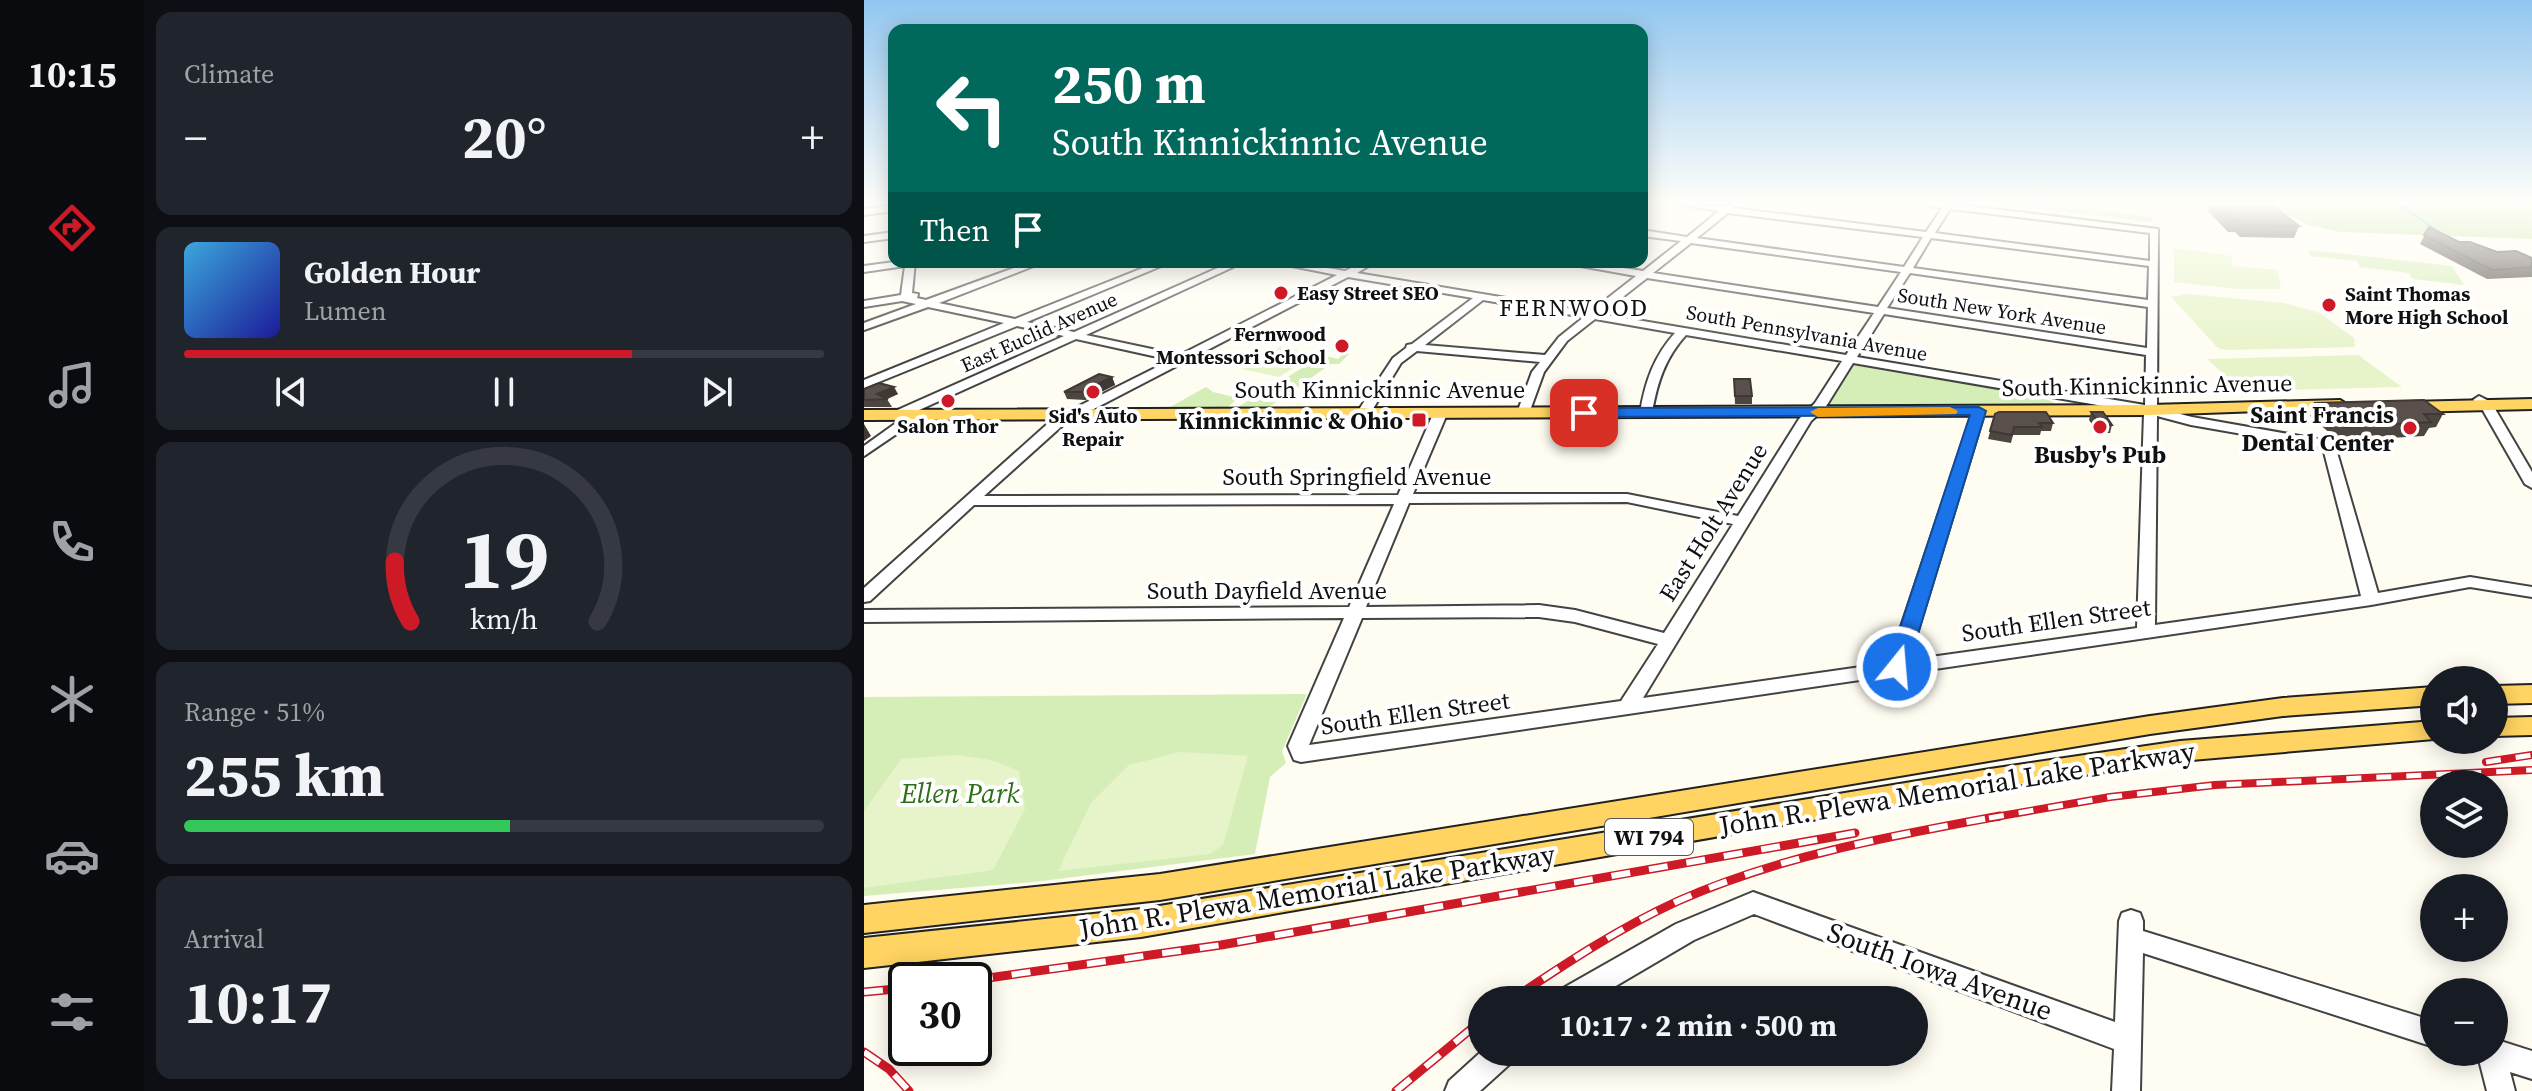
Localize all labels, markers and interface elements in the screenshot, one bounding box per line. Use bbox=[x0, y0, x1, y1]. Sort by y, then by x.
text: 250 m bbox=[1052, 45, 1206, 122]
text: 10:15 bbox=[28, 50, 116, 99]
text: Climate bbox=[184, 56, 274, 92]
icon: left bbox=[920, 56, 1024, 160]
text: 20° bbox=[462, 96, 546, 178]
text: − bbox=[184, 107, 207, 168]
text: + bbox=[801, 107, 824, 168]
text: South Kinnickinnic Avenue bbox=[1052, 118, 1488, 167]
icon: directions bbox=[44, 200, 100, 256]
icon: arrive bbox=[1006, 208, 1050, 252]
text: Then bbox=[920, 210, 990, 251]
text: Golden Hour bbox=[304, 252, 480, 293]
place label: Easy Street SEO bbox=[1297, 279, 1439, 307]
place label: Saint Thomas More High School bbox=[2345, 280, 2508, 331]
street label: South New York Avenue bbox=[1896, 281, 2108, 341]
marker: Easy Street SEO bbox=[1272, 284, 1290, 302]
street label: East Euclid Avenue bbox=[956, 285, 1122, 379]
district label: FERNWOOD bbox=[1499, 291, 1649, 324]
text: Lumen bbox=[304, 293, 386, 329]
marker: Saint Thomas More High School bbox=[2320, 296, 2338, 314]
street label: South Pennsylvania Avenue bbox=[1684, 298, 1930, 368]
place label: Fernwood Montessori School bbox=[1156, 320, 1326, 371]
marker: Fernwood Montessori School bbox=[1333, 337, 1351, 355]
icon: music bbox=[44, 357, 100, 413]
street label: South Kinnickinnic Avenue bbox=[2001, 366, 2293, 404]
icon: previous bbox=[269, 370, 313, 414]
icon: pause bbox=[482, 370, 526, 414]
icon: next bbox=[695, 370, 739, 414]
street label: South Kinnickinnic Avenue bbox=[1235, 373, 1525, 406]
pin bbox=[1550, 379, 1618, 447]
marker: Sid's Auto Repair bbox=[1084, 383, 1102, 401]
icon: arrive bbox=[1562, 391, 1606, 435]
marker: Salon Thor bbox=[939, 392, 957, 410]
place label: Saint Francis Dental Center bbox=[2241, 398, 2395, 459]
place label: Sid's Auto Repair bbox=[1048, 402, 1138, 453]
place label: Kinnickinnic & Ohio bbox=[1178, 404, 1403, 437]
marker: Kinnickinnic & Ohio bbox=[1410, 411, 1428, 429]
place label: Salon Thor bbox=[897, 412, 999, 440]
marker: Busby's Pub bbox=[2091, 418, 2109, 436]
marker: Saint Francis Dental Center bbox=[2401, 419, 2419, 437]
street label: East Holt Avenue bbox=[1651, 436, 1775, 608]
place label: Busby's Pub bbox=[2034, 438, 2166, 471]
street label: South Springfield Avenue bbox=[1222, 460, 1492, 493]
text: 19 bbox=[459, 501, 549, 615]
icon: phone bbox=[44, 514, 100, 570]
street label: South Dayfield Avenue bbox=[1147, 574, 1387, 607]
street label: South Ellen Street bbox=[1960, 590, 2153, 650]
text: km/h bbox=[470, 599, 538, 639]
position arrow bbox=[1855, 625, 1939, 709]
map controls bbox=[2420, 666, 2508, 1066]
button: sound bbox=[2420, 666, 2508, 754]
icon: climate bbox=[44, 671, 100, 727]
street label: South Ellen Street bbox=[1319, 683, 1512, 743]
text: Range · 51% bbox=[184, 694, 325, 730]
street label: John R. Plewa Memorial Lake Parkway bbox=[1715, 731, 2198, 845]
text: 255 km bbox=[184, 734, 385, 816]
button: layers bbox=[2420, 770, 2508, 858]
park label: Ellen Park bbox=[899, 774, 1020, 812]
road number: WI 794 bbox=[1605, 819, 1693, 855]
icon: car bbox=[44, 828, 100, 884]
street label: John R. Plewa Memorial Lake Parkway bbox=[1075, 834, 1558, 948]
button: + bbox=[2420, 874, 2508, 962]
street label: South Iowa Avenue bbox=[1822, 913, 2058, 1029]
text: Arrival bbox=[184, 921, 264, 957]
text: 10:17 bbox=[184, 961, 332, 1043]
speed limit sign: 30 bbox=[888, 962, 992, 1066]
button: − bbox=[2420, 978, 2508, 1066]
icon: filters bbox=[44, 984, 100, 1040]
text: 10:17 · 2 min · 500 m bbox=[1559, 1005, 1837, 1046]

